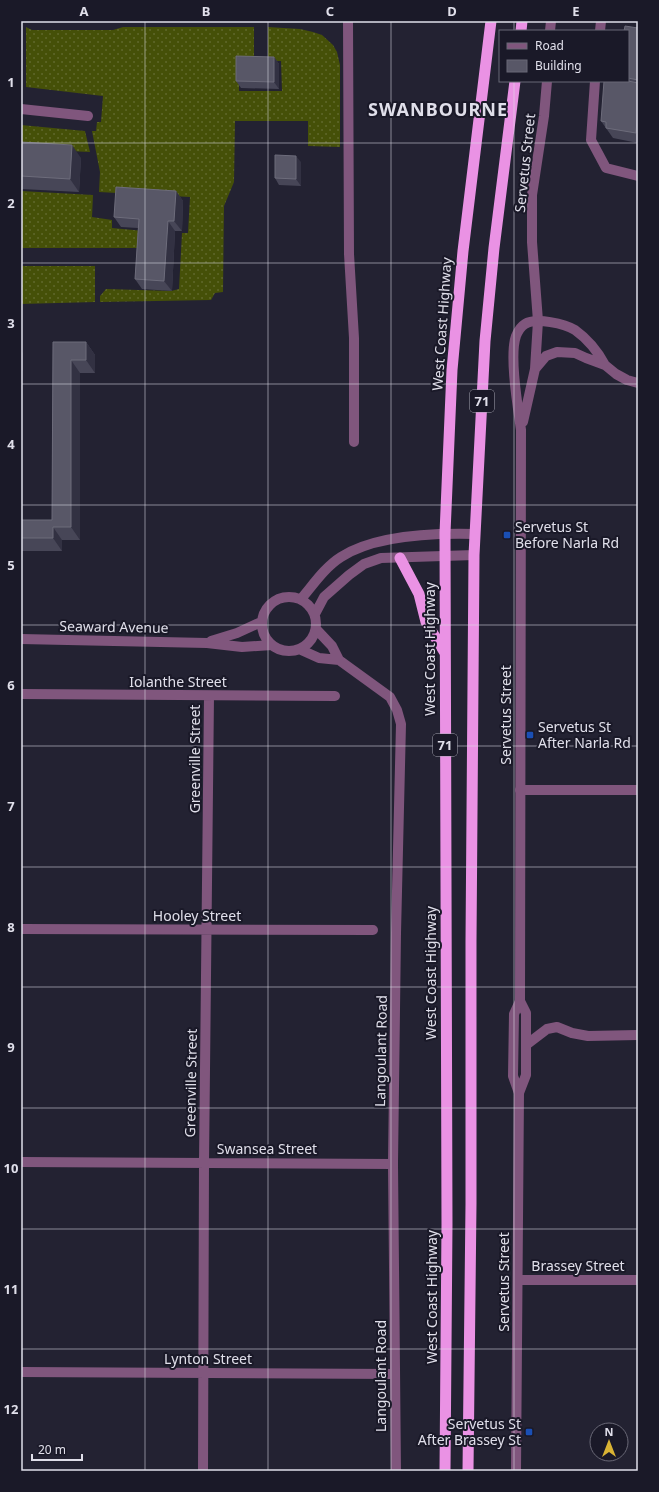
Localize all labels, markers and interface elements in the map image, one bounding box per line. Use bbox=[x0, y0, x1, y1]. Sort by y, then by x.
text: A bbox=[80, 2, 89, 20]
text: B bbox=[202, 2, 210, 20]
text: C bbox=[326, 2, 334, 20]
text: D bbox=[447, 2, 457, 20]
text: E bbox=[572, 2, 580, 20]
legend bbox=[499, 30, 629, 82]
text: Road bbox=[535, 37, 564, 54]
text: Building bbox=[535, 57, 582, 74]
text: 1 bbox=[7, 73, 15, 91]
district label: SWANBOURNE bbox=[368, 97, 508, 121]
street label: Servetus Street bbox=[510, 112, 539, 213]
text: 2 bbox=[7, 194, 15, 212]
street label: West Coast Highway bbox=[427, 256, 456, 391]
text: 3 bbox=[7, 314, 15, 332]
road number: 71 bbox=[470, 390, 494, 412]
text: 4 bbox=[7, 435, 15, 453]
place label: Servetus St Before Narla Rd bbox=[515, 517, 619, 552]
marker: Servetus St Before Narla Rd bbox=[502, 530, 512, 540]
text: 5 bbox=[7, 556, 15, 574]
street label: West Coast Highway bbox=[420, 581, 439, 716]
street label: Seaward Avenue bbox=[59, 616, 169, 637]
street label: Servetus Street bbox=[496, 665, 515, 765]
street label: Iolanthe Street bbox=[129, 672, 227, 691]
text: 6 bbox=[7, 676, 15, 694]
street label: Greenville Street bbox=[185, 705, 204, 813]
place label: Servetus St After Narla Rd bbox=[538, 717, 631, 752]
marker: Servetus St After Narla Rd bbox=[525, 730, 535, 740]
road number: 71 bbox=[433, 734, 457, 756]
text: 7 bbox=[7, 797, 15, 815]
street label: West Coast Highway bbox=[421, 905, 440, 1040]
street label: Hooley Street bbox=[153, 906, 241, 925]
text: 8 bbox=[7, 918, 15, 936]
street label: Langoulant Road bbox=[370, 995, 391, 1107]
street label: Greenville Street bbox=[180, 1028, 201, 1138]
text: 9 bbox=[7, 1038, 15, 1056]
street label: Swansea Street bbox=[217, 1139, 317, 1158]
text: 10 bbox=[4, 1159, 18, 1177]
street label: West Coast Highway bbox=[422, 1229, 441, 1364]
street label: Servetus Street bbox=[494, 1232, 513, 1332]
street label: Brassey Street bbox=[531, 1256, 625, 1275]
text: 11 bbox=[4, 1280, 18, 1298]
street label: Langoulant Road bbox=[371, 1320, 390, 1432]
street label: Lynton Street bbox=[164, 1349, 252, 1368]
text: 12 bbox=[4, 1400, 18, 1418]
place label: Servetus St After Brassey St bbox=[418, 1414, 521, 1449]
north arrow bbox=[589, 1422, 629, 1462]
text: N bbox=[605, 1424, 613, 1439]
marker: Servetus St After Brassey St bbox=[524, 1427, 534, 1437]
scale bar bbox=[32, 1436, 82, 1462]
text: 20 m bbox=[38, 1441, 66, 1458]

